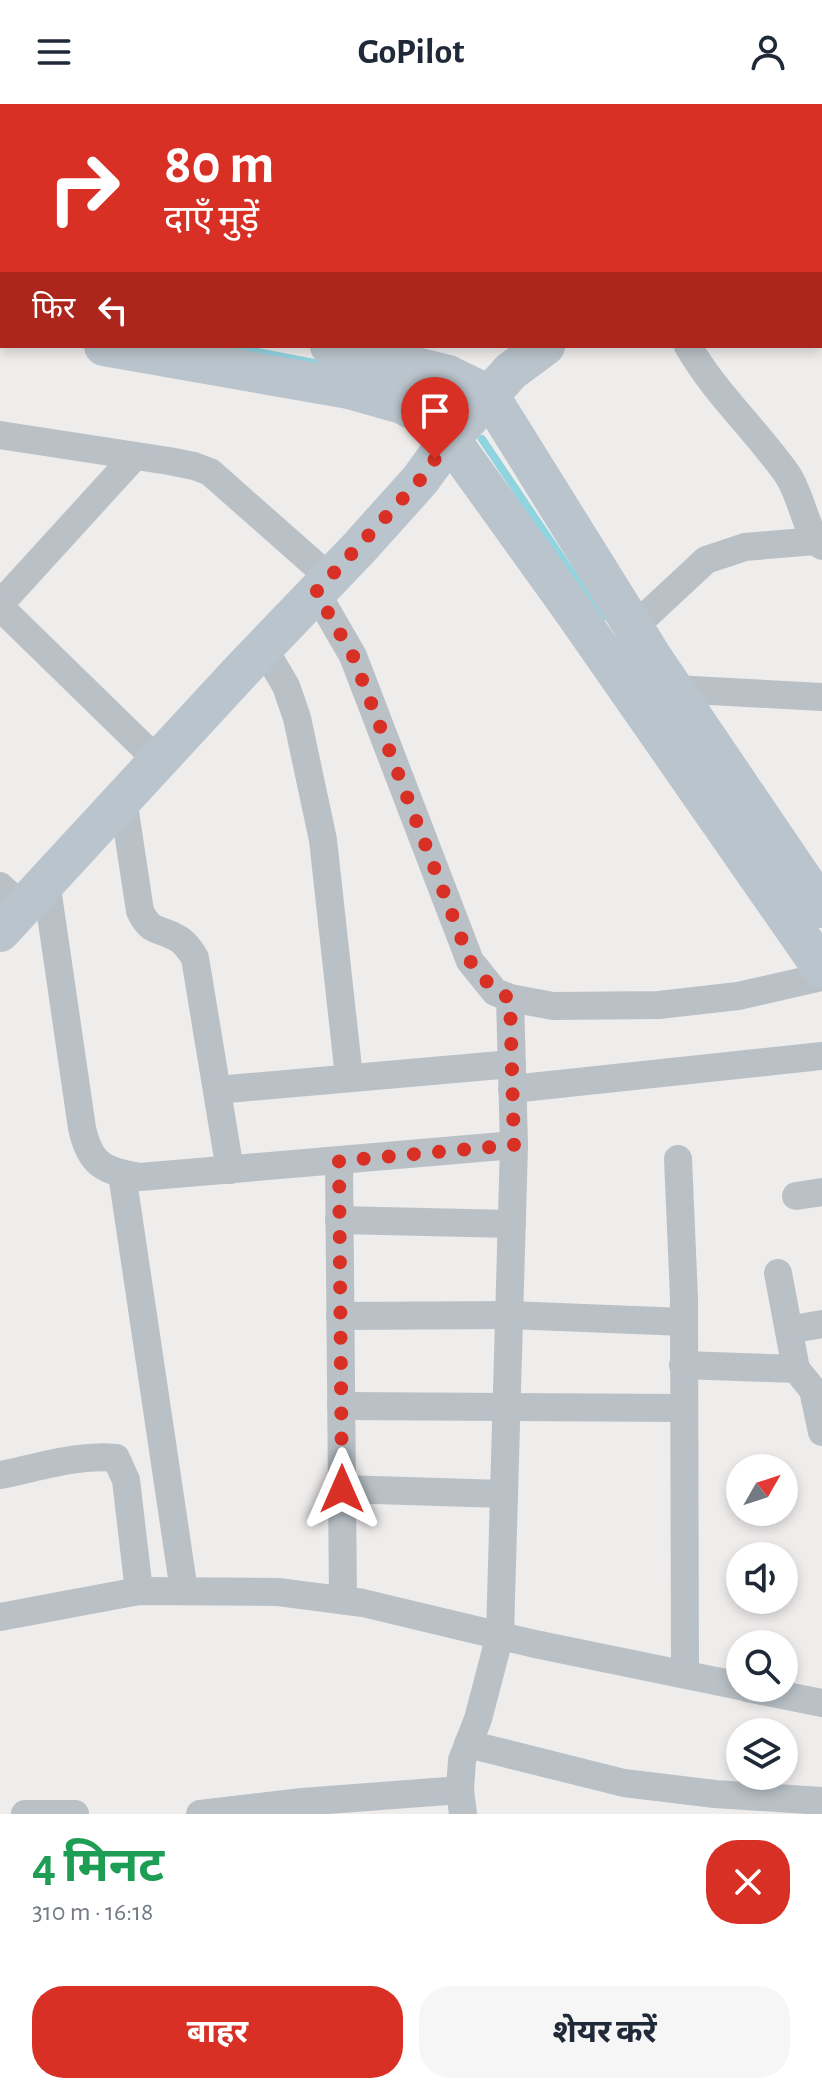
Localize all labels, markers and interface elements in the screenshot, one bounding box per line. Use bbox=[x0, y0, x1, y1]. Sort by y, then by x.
icon: menu bbox=[32, 30, 76, 74]
icon: person bbox=[746, 30, 790, 74]
text: GoPilot bbox=[358, 34, 464, 70]
icon: right bbox=[32, 136, 136, 240]
text: 80 m bbox=[164, 137, 274, 193]
text: दाएँ मुड़ें bbox=[164, 202, 259, 238]
icon: left bbox=[91, 288, 135, 332]
text: फिर bbox=[32, 294, 75, 324]
pin bbox=[401, 377, 469, 459]
icon: arrive bbox=[413, 389, 457, 433]
position arrow bbox=[300, 1447, 384, 1531]
north arrow bbox=[726, 1454, 798, 1526]
map controls bbox=[726, 1454, 798, 1790]
button: sound bbox=[726, 1542, 798, 1614]
button: search bbox=[726, 1630, 798, 1702]
button: layers bbox=[726, 1718, 798, 1790]
button: close bbox=[706, 1840, 790, 1924]
text: 4 मिनट bbox=[32, 1843, 164, 1891]
text: 310 m · 16:18 bbox=[32, 1899, 153, 1925]
button: बाहर bbox=[32, 1986, 403, 2078]
button: शेयर करें bbox=[419, 1986, 790, 2078]

